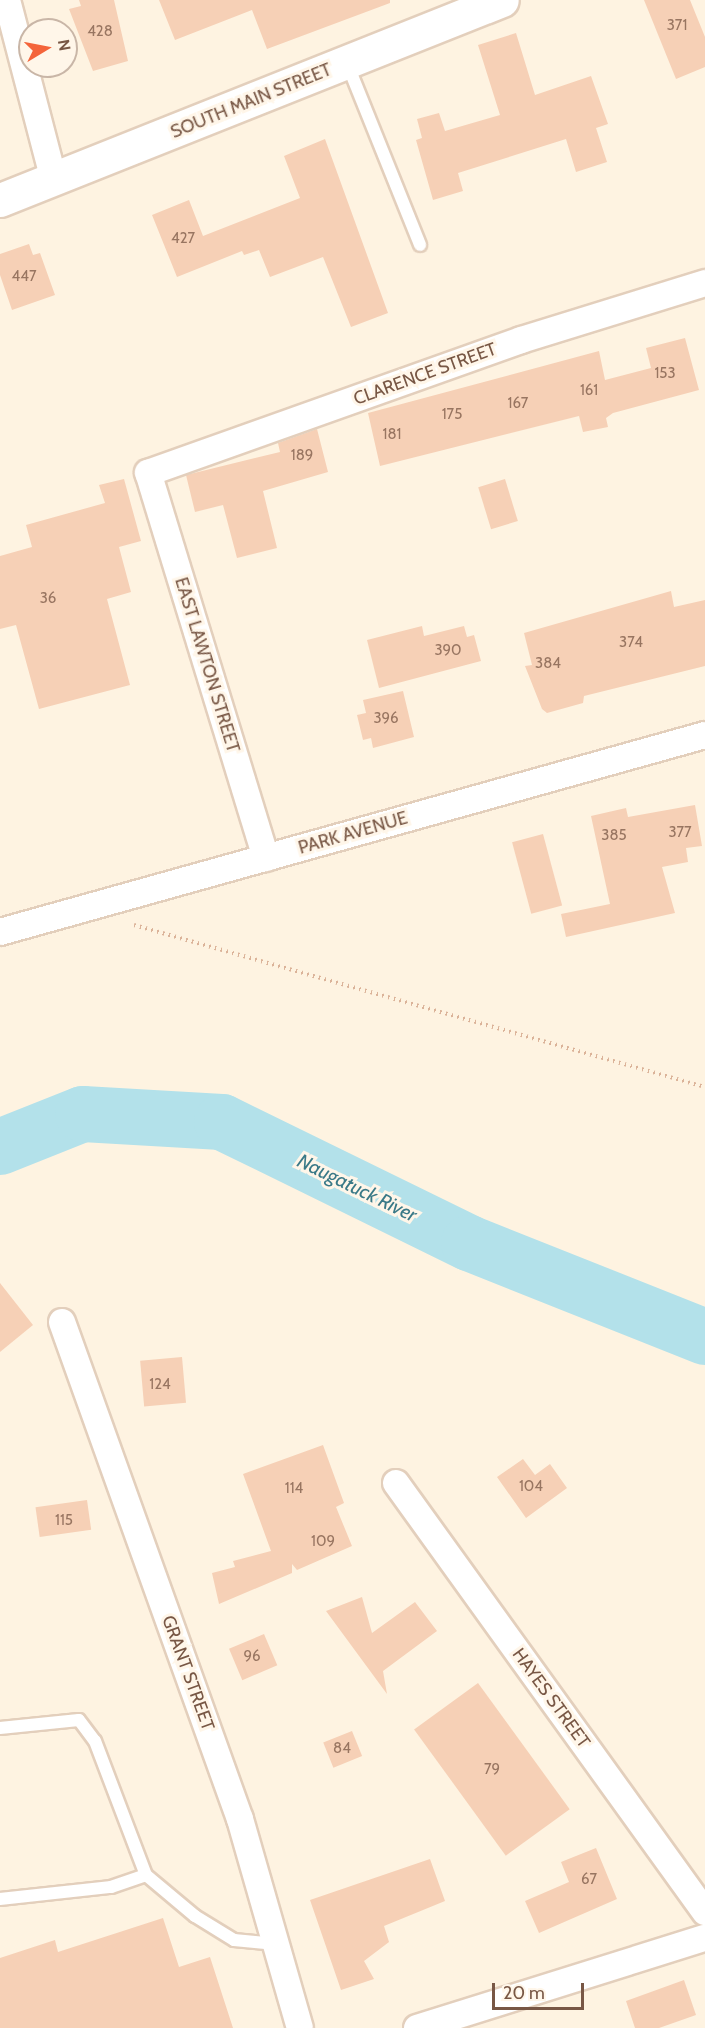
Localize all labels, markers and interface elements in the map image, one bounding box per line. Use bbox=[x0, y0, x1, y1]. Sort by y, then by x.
house number: 371 bbox=[667, 17, 687, 35]
north arrow bbox=[18, 18, 78, 78]
house number: 428 bbox=[87, 23, 113, 41]
text: N bbox=[54, 38, 75, 52]
street label: SOUTH MAIN STREET bbox=[168, 59, 334, 143]
house number: 427 bbox=[171, 230, 195, 248]
house number: 447 bbox=[12, 268, 36, 286]
street label: CLARENCE STREET bbox=[351, 338, 499, 410]
house number: 153 bbox=[654, 365, 676, 383]
house number: 161 bbox=[580, 382, 598, 400]
house number: 167 bbox=[508, 395, 528, 413]
house number: 175 bbox=[442, 406, 462, 424]
house number: 181 bbox=[383, 426, 401, 444]
house number: 189 bbox=[291, 447, 313, 465]
street label: EAST LAWTON STREET bbox=[170, 575, 244, 755]
house number: 36 bbox=[40, 590, 56, 608]
house number: 374 bbox=[619, 634, 643, 652]
house number: 390 bbox=[434, 642, 462, 660]
house number: 384 bbox=[535, 655, 561, 673]
house number: 396 bbox=[373, 710, 399, 728]
street label: PARK AVENUE bbox=[296, 807, 410, 859]
house number: 377 bbox=[668, 824, 692, 842]
house number: 385 bbox=[601, 827, 627, 845]
water label: Naugatuck River bbox=[293, 1149, 421, 1227]
house number: 124 bbox=[149, 1376, 171, 1394]
house number: 104 bbox=[519, 1478, 543, 1496]
house number: 114 bbox=[285, 1480, 303, 1498]
house number: 115 bbox=[55, 1512, 73, 1530]
house number: 109 bbox=[311, 1533, 335, 1551]
street label: GRANT STREET bbox=[157, 1613, 219, 1733]
street label: HAYES STREET bbox=[508, 1644, 594, 1752]
house number: 96 bbox=[243, 1648, 261, 1666]
house number: 84 bbox=[333, 1740, 351, 1758]
house number: 79 bbox=[484, 1761, 500, 1779]
house number: 67 bbox=[581, 1871, 597, 1889]
scale bar bbox=[495, 1971, 586, 2009]
text: 20 m bbox=[503, 1982, 545, 2004]

